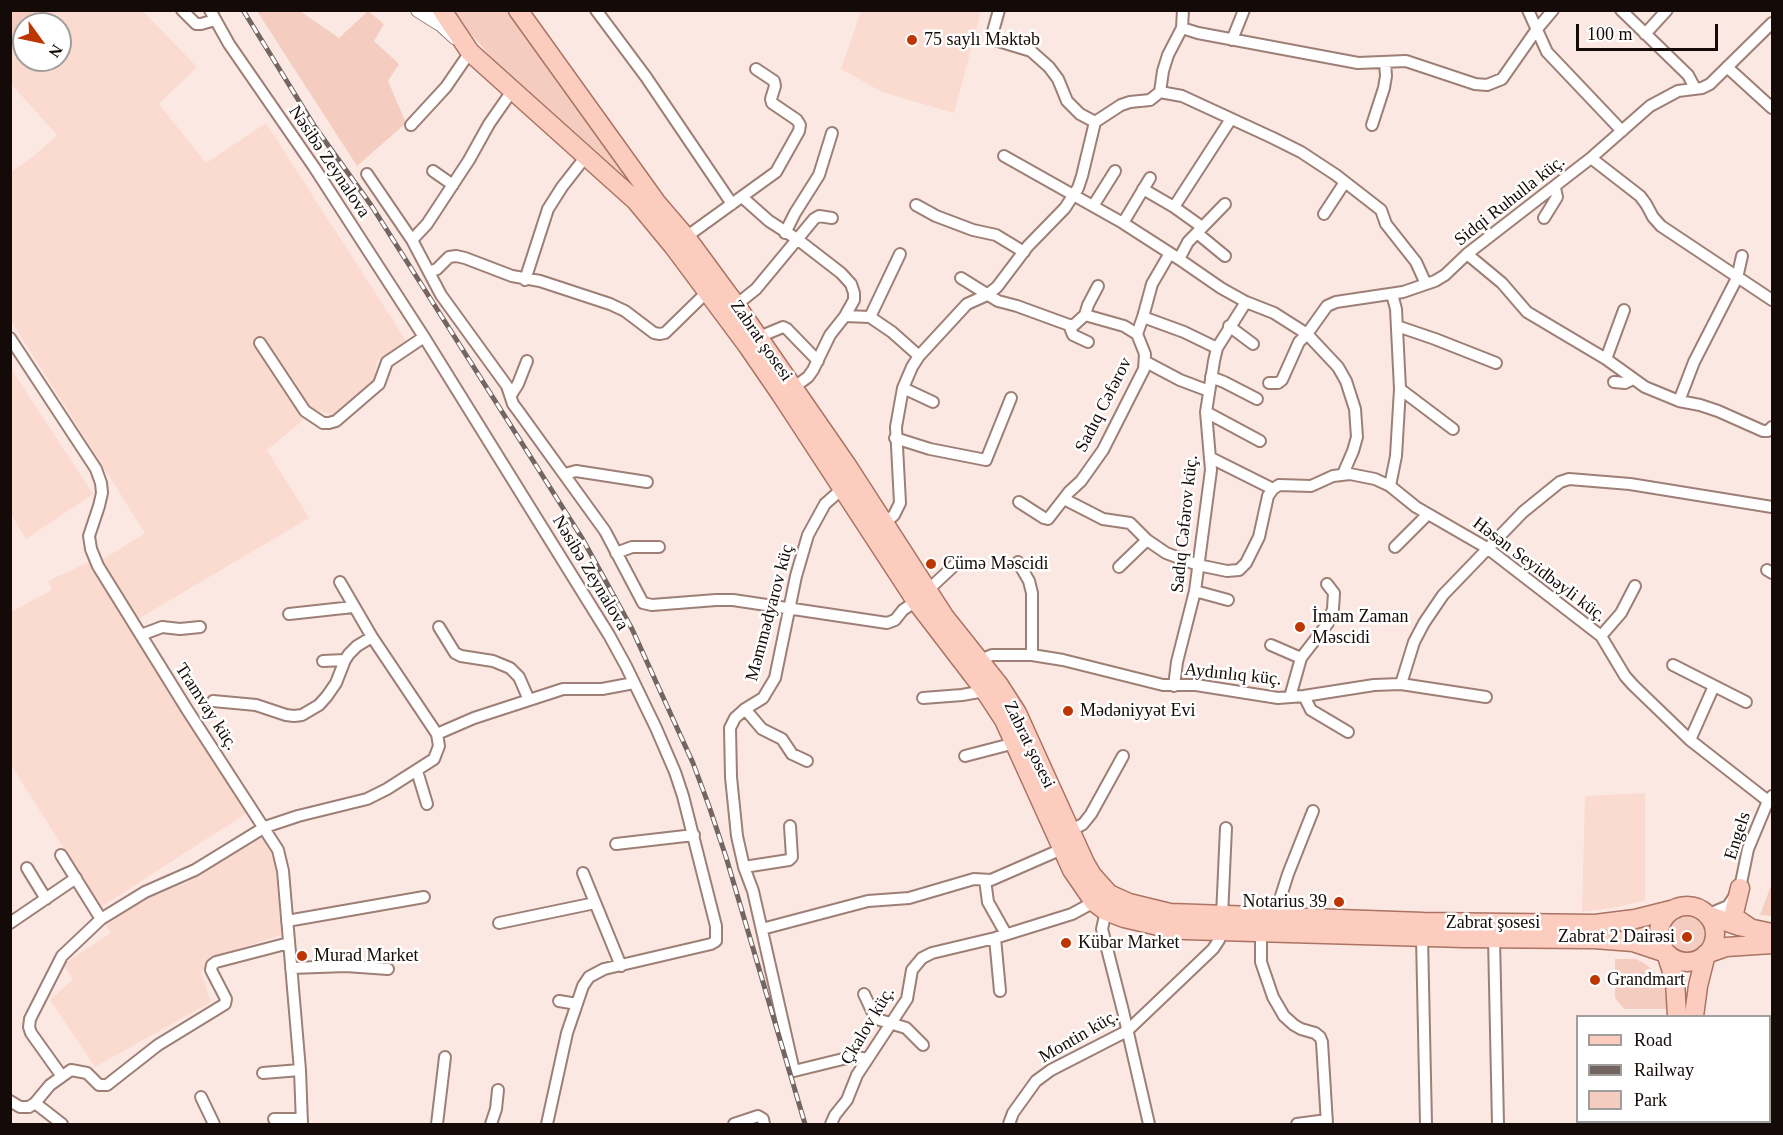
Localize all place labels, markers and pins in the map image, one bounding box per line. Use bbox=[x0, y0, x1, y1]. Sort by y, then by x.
place label: 75 saylı Məktəb bbox=[924, 29, 1040, 51]
marker: 75 saylı Məktəb bbox=[905, 33, 919, 47]
place label: Cümə Məscidi bbox=[943, 553, 1048, 575]
marker: Cümə Məscidi bbox=[924, 557, 938, 571]
place label: İmam Zaman Məscidi bbox=[1312, 606, 1408, 648]
marker: İmam Zaman Məscidi bbox=[1293, 620, 1307, 634]
place label: Mədəniyyət Evi bbox=[1080, 700, 1195, 722]
marker: Mədəniyyət Evi bbox=[1061, 704, 1075, 718]
place label: Notarius 39 bbox=[1243, 891, 1327, 913]
marker: Notarius 39 bbox=[1332, 895, 1346, 909]
place label: Zabrat 2 Dairəsi bbox=[1558, 926, 1675, 948]
marker: Zabrat 2 Dairəsi bbox=[1680, 930, 1694, 944]
place label: Kübar Market bbox=[1078, 932, 1179, 954]
marker: Kübar Market bbox=[1059, 936, 1073, 950]
place label: Murad Market bbox=[314, 945, 418, 967]
marker: Murad Market bbox=[295, 949, 309, 963]
place label: Grandmart bbox=[1607, 969, 1685, 991]
marker: Grandmart bbox=[1588, 973, 1602, 987]

